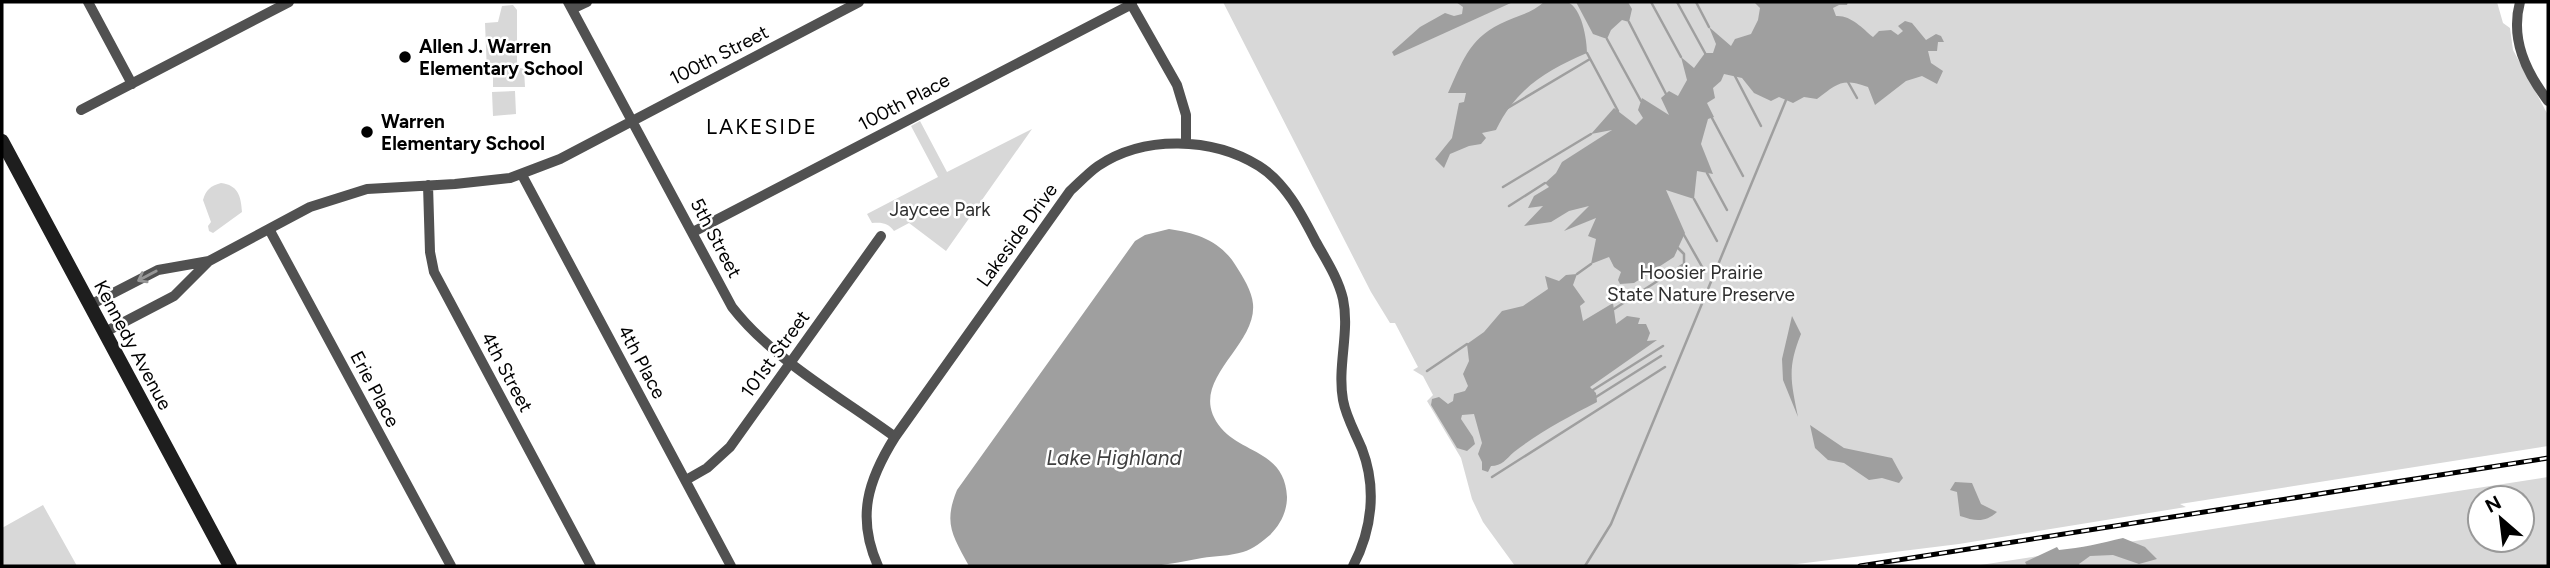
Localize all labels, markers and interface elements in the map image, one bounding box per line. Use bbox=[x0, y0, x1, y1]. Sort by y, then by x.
street label: 100th Street bbox=[666, 20, 772, 90]
place label: Allen J. Warren Elementary School bbox=[419, 35, 583, 80]
marker: Allen J. Warren Elementary School bbox=[397, 49, 413, 65]
street label: 100th Place bbox=[854, 68, 954, 136]
place label: Warren Elementary School bbox=[381, 110, 545, 155]
district label: LAKESIDE bbox=[706, 114, 818, 139]
marker: Warren Elementary School bbox=[359, 124, 375, 140]
street label: Lakeside Drive bbox=[972, 179, 1062, 291]
street label: 5th Street bbox=[686, 194, 746, 282]
park label: Jaycee Park bbox=[890, 198, 991, 221]
park label: Hoosier Prairie State Nature Preserve bbox=[1607, 261, 1795, 306]
one-way arrow bbox=[137, 270, 158, 283]
street label: Kennedy Avenue bbox=[89, 276, 177, 414]
street label: 101st Street bbox=[736, 306, 814, 402]
street label: 4th Place bbox=[613, 321, 671, 403]
street label: 4th Street bbox=[476, 328, 538, 416]
street label: Erie Place bbox=[345, 347, 405, 431]
water label: Lake Highland bbox=[1046, 445, 1182, 470]
north arrow bbox=[2466, 484, 2536, 554]
text: N bbox=[2481, 491, 2505, 518]

